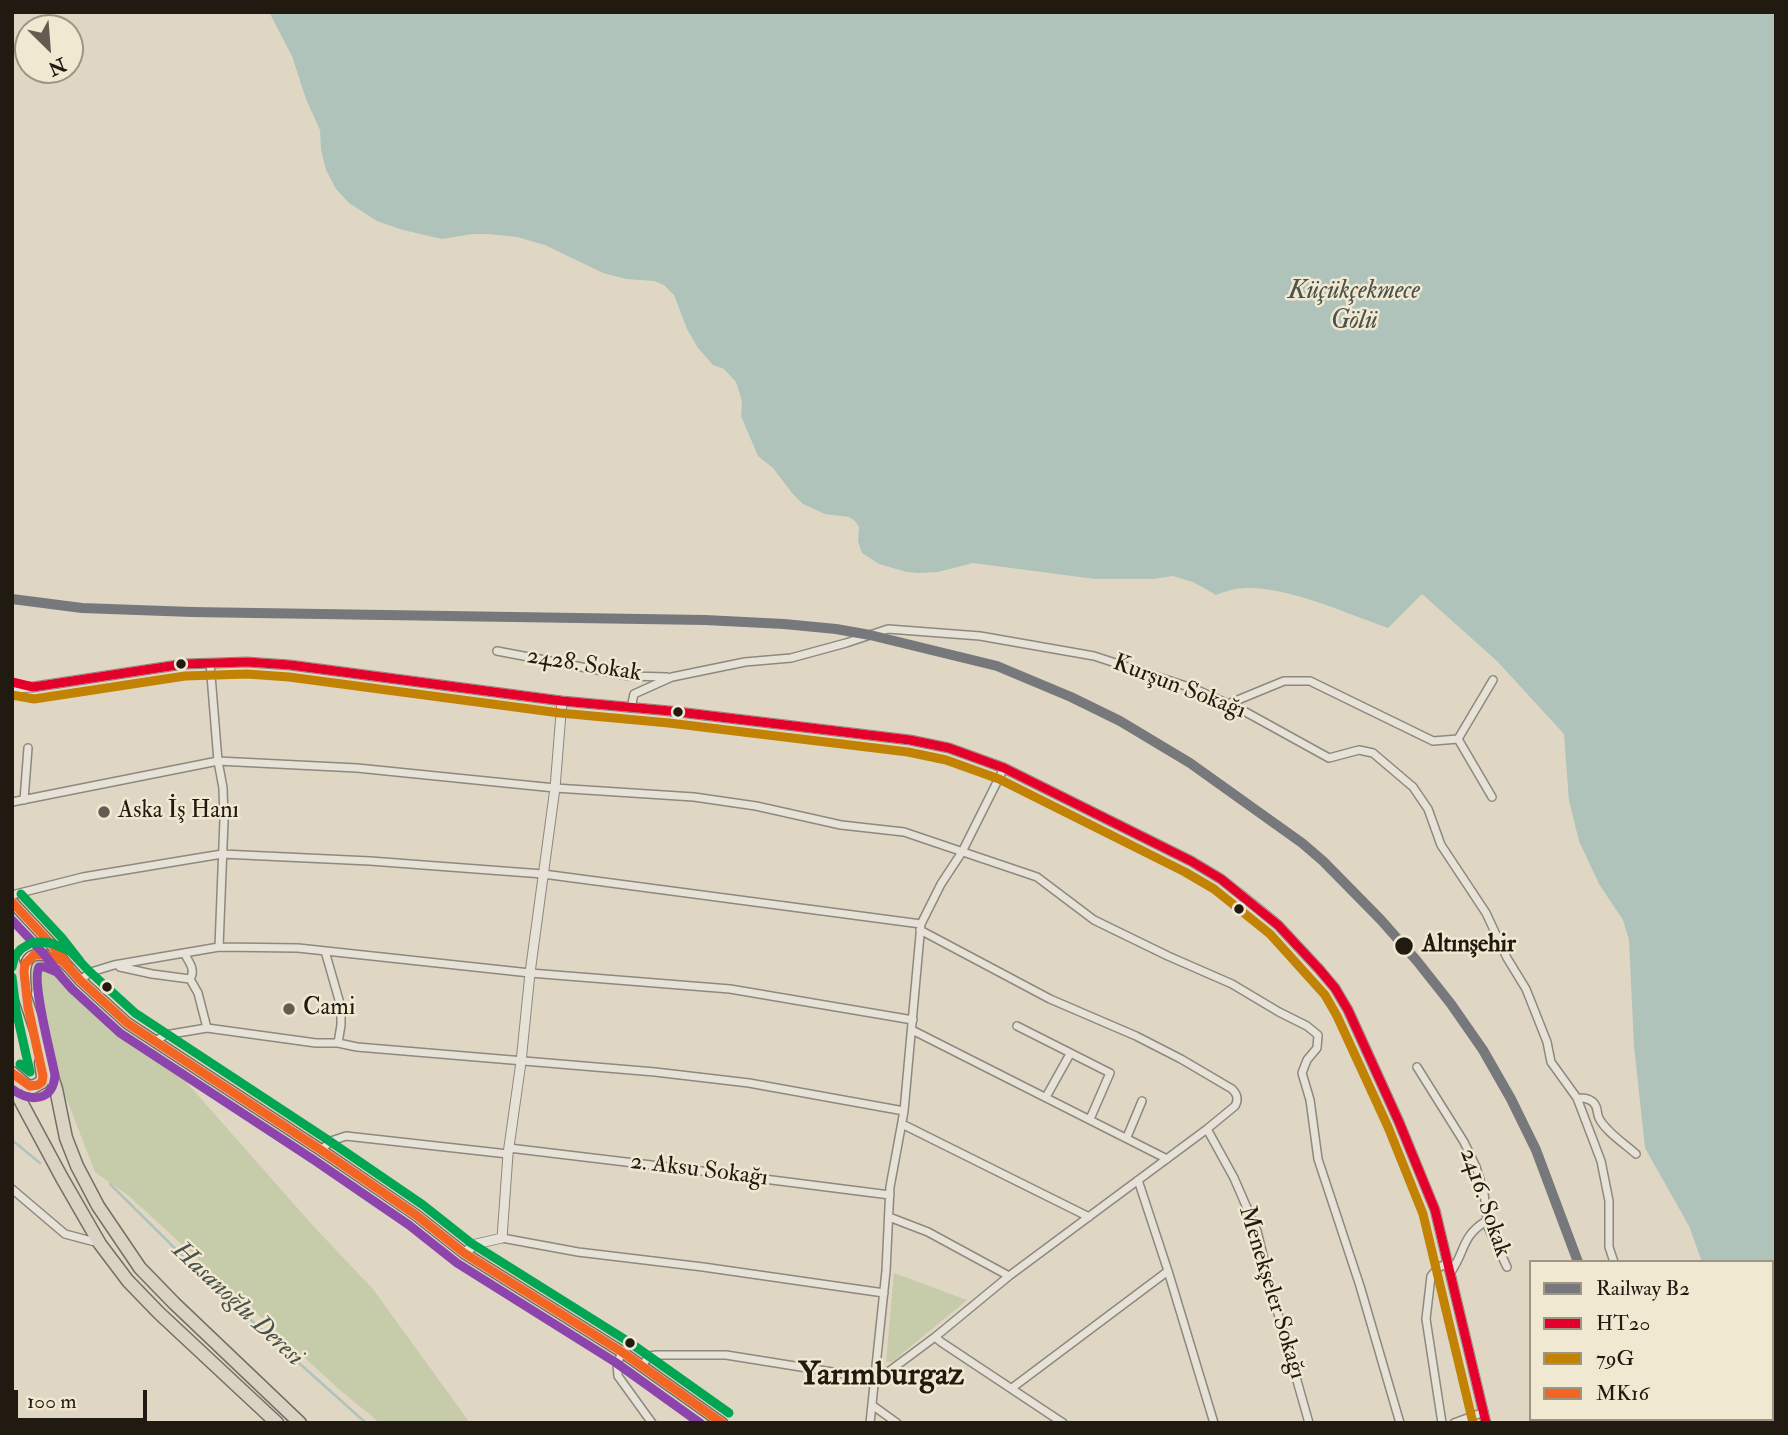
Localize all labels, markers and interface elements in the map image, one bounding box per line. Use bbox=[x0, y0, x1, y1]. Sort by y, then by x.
north arrow bbox=[14, 14, 84, 84]
text: N bbox=[44, 52, 70, 81]
water label: Küçükçekmece Gölü bbox=[1288, 276, 1420, 338]
street label: 2428. Sokak bbox=[525, 643, 643, 689]
street label: Kurşun Sokağı bbox=[1109, 649, 1249, 727]
unlabelled marker bbox=[174, 657, 188, 671]
unlabelled marker bbox=[671, 705, 685, 719]
place label: Aska İş Hanı bbox=[118, 798, 239, 826]
marker: Aska İş Hanı bbox=[96, 804, 112, 820]
unlabelled marker bbox=[1232, 902, 1246, 916]
place label: Altınşehir bbox=[1422, 932, 1516, 960]
marker: Altınşehir bbox=[1393, 935, 1415, 957]
unlabelled marker bbox=[100, 980, 114, 994]
place label: Cami bbox=[303, 995, 355, 1023]
marker: Cami bbox=[281, 1001, 297, 1017]
street label: 2416. Sokak bbox=[1452, 1145, 1516, 1261]
street label: 2. Aksu Sokağı bbox=[629, 1148, 769, 1194]
street label: Menekşeler Sokağı bbox=[1231, 1203, 1311, 1383]
water label: Hasanoğlu Deresi bbox=[165, 1236, 309, 1374]
legend bbox=[1529, 1260, 1774, 1421]
text: Railway B2 bbox=[1596, 1275, 1690, 1302]
text: HT20 bbox=[1596, 1310, 1650, 1337]
unlabelled marker bbox=[623, 1336, 637, 1350]
text: 79G bbox=[1596, 1345, 1634, 1372]
district label: Yarımburgaz bbox=[798, 1358, 964, 1396]
scale bar bbox=[18, 1376, 150, 1420]
text: MK16 bbox=[1596, 1380, 1649, 1407]
text: 100 m bbox=[27, 1388, 77, 1415]

